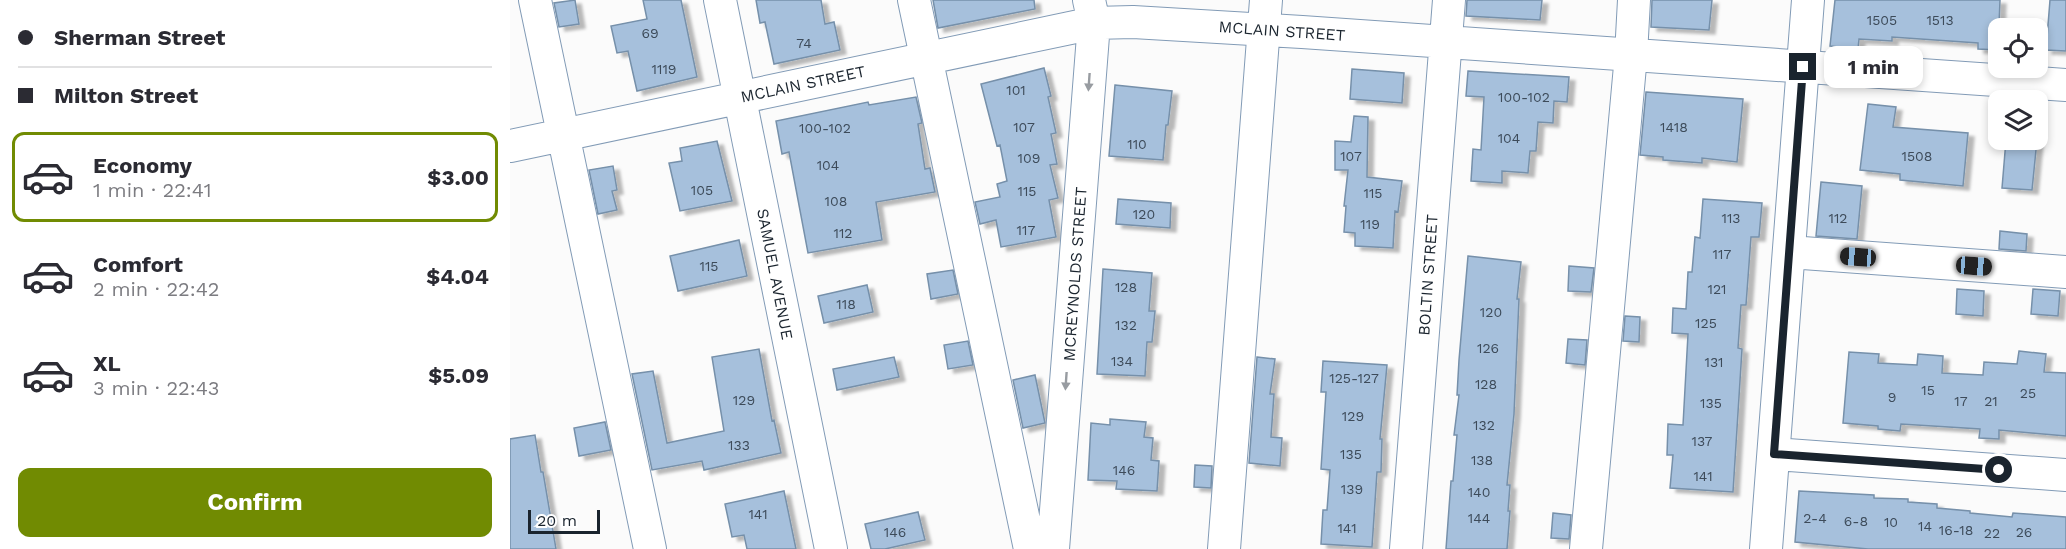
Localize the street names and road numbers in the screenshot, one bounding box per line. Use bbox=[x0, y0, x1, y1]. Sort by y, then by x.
street label: MCLAIN STREET bbox=[1218, 17, 1346, 45]
street label: MCLAIN STREET bbox=[739, 61, 867, 106]
street label: MCREYNOLDS STREET bbox=[1059, 186, 1091, 362]
street label: SAMUEL AVENUE bbox=[753, 207, 797, 341]
street label: BOLTIN STREET bbox=[1414, 213, 1442, 336]

